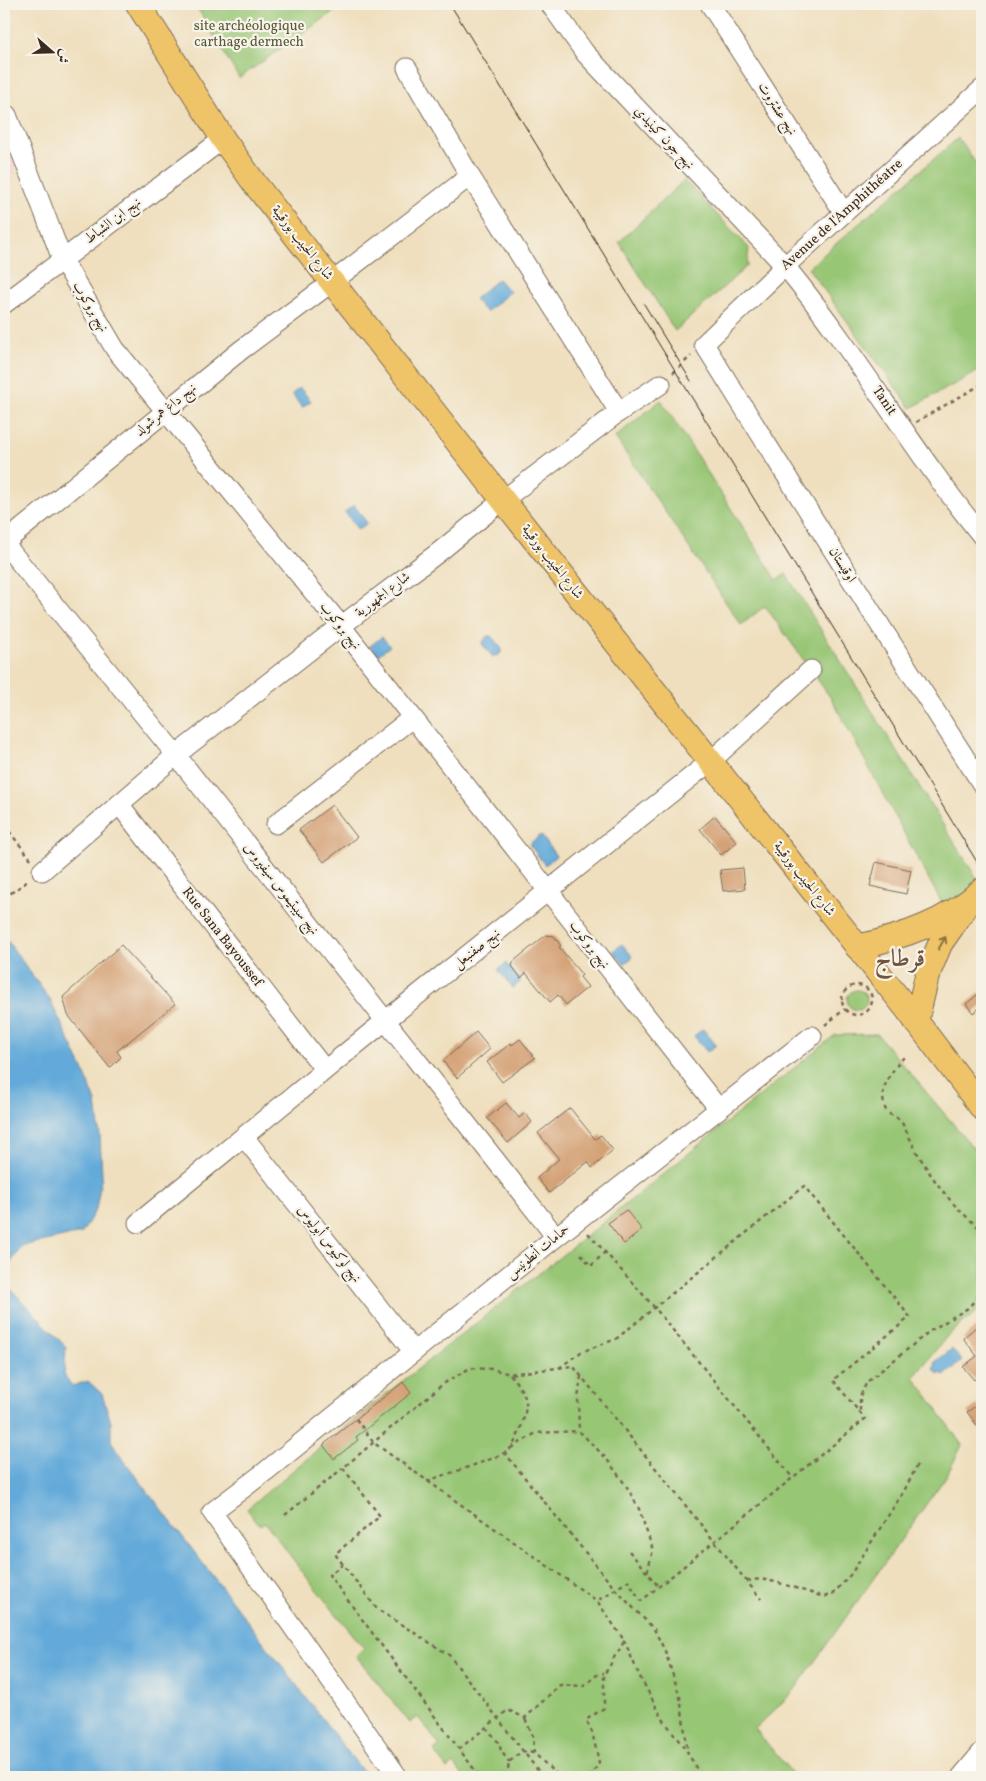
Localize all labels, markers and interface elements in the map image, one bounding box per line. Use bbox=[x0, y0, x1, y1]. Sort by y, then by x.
park label: site archéologique carthage dermech bbox=[194, 17, 305, 52]
north arrow bbox=[28, 28, 78, 78]
text: ش bbox=[51, 46, 74, 66]
street label: نهج عشتروت bbox=[751, 79, 801, 140]
street label: نهج جون كينيدي bbox=[628, 102, 698, 175]
street label: Avenue de l'Amphithéatre bbox=[777, 155, 907, 275]
street label: نهج ابن الشباط bbox=[81, 193, 147, 250]
street label: شارع الحبيب بورقيبة bbox=[266, 202, 337, 285]
street label: نهج بروكوب bbox=[66, 278, 113, 337]
street label: نهج داغ همرشولد bbox=[131, 379, 202, 442]
street label: Tanit bbox=[867, 383, 901, 420]
street label: شارع الحبيب بورقيبة bbox=[516, 521, 587, 604]
street label: اوقيستان bbox=[824, 544, 860, 586]
street label: شارع الجمهورية bbox=[351, 568, 415, 623]
street label: نهج بروكوب bbox=[313, 598, 365, 655]
street label: شارع الحبيب بورقيبة bbox=[768, 838, 839, 921]
street label: نهج سيبتيموس سيفيروس bbox=[237, 839, 323, 940]
street label: Rue Sana Bayoussef bbox=[177, 883, 268, 992]
street label: نهج بروكوب bbox=[563, 917, 614, 974]
street label: نهج صفنبعل bbox=[449, 925, 506, 975]
one-way arrow bbox=[937, 935, 947, 950]
district label: قرطاج bbox=[875, 943, 925, 980]
street label: نهج لوكيوس أبوليوس bbox=[291, 1200, 367, 1288]
street label: حمامات أنطونيس bbox=[501, 1219, 574, 1284]

